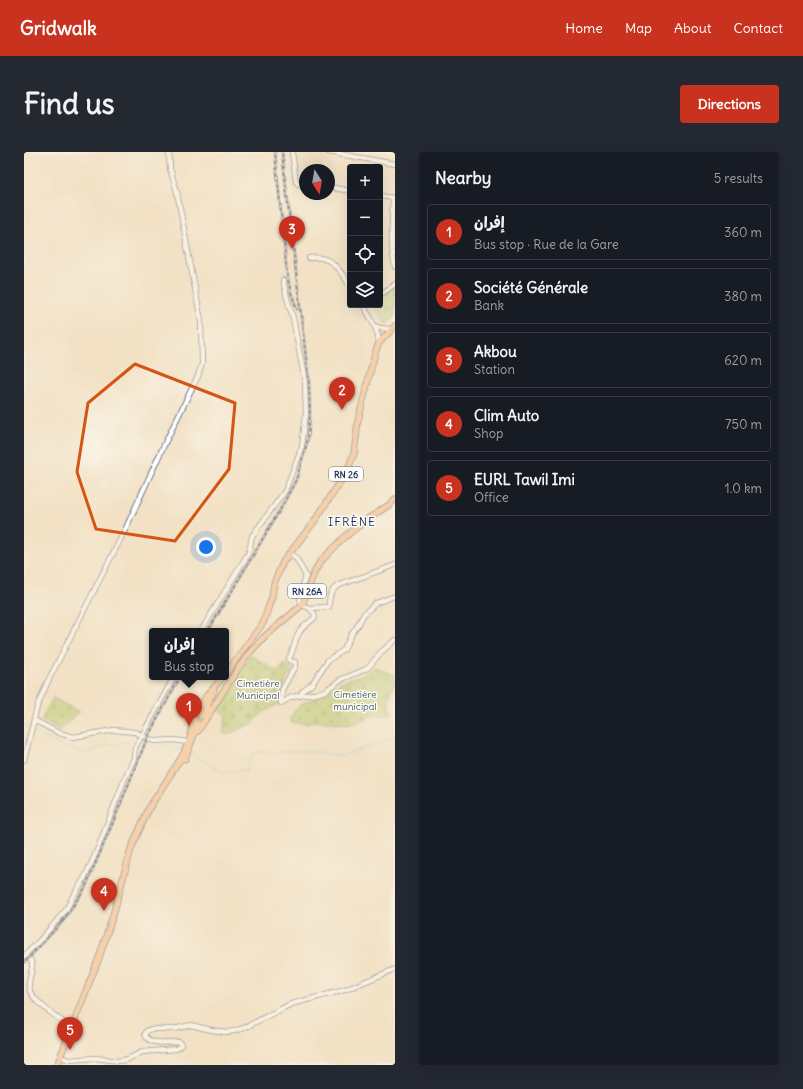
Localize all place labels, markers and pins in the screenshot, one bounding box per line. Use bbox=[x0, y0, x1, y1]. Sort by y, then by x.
pin: 3 bbox=[279, 216, 305, 249]
pin: 2 bbox=[329, 377, 355, 410]
pin: 1 bbox=[176, 693, 202, 726]
pin: 4 bbox=[91, 878, 117, 911]
pin: 5 bbox=[57, 1017, 83, 1050]

